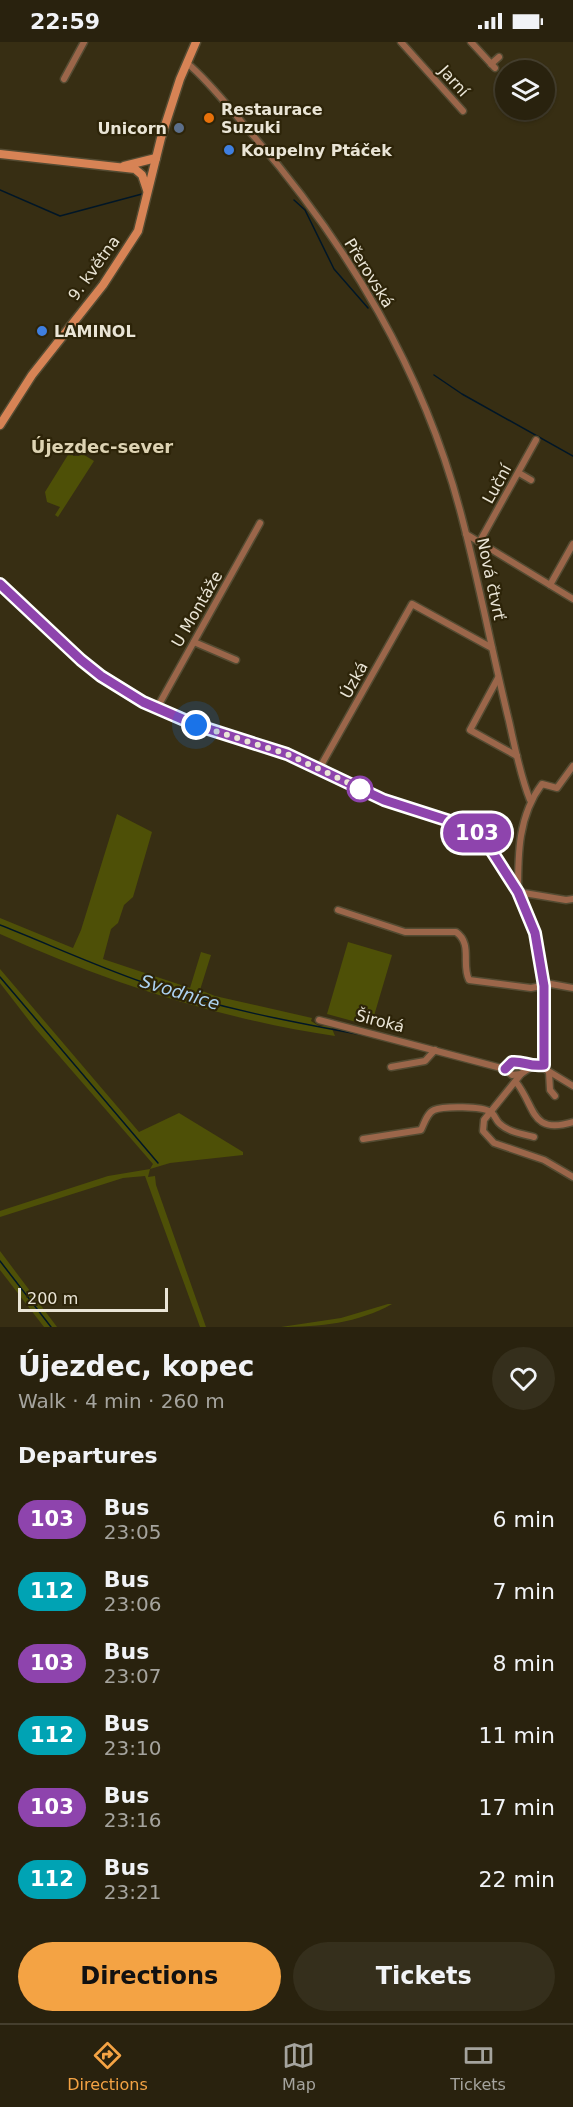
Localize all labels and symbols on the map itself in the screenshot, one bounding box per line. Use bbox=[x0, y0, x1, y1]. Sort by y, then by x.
street label: Jarní bbox=[434, 61, 473, 101]
place label: Restaurace Suzuki bbox=[221, 100, 323, 137]
marker: Restaurace Suzuki bbox=[202, 111, 216, 125]
place label: Unicorn bbox=[97, 119, 167, 138]
marker: Unicorn bbox=[172, 121, 186, 135]
place label: Koupelny Ptáček bbox=[241, 141, 392, 160]
marker: Koupelny Ptáček bbox=[222, 143, 236, 157]
street label: 9. května bbox=[64, 232, 124, 304]
street label: Přerovská bbox=[340, 235, 398, 311]
place label: LAMINOL bbox=[54, 322, 136, 341]
marker: LAMINOL bbox=[35, 324, 49, 338]
district label: Újezdec-sever bbox=[31, 436, 173, 457]
street label: Luční bbox=[478, 460, 516, 507]
street label: Nová čtvrť bbox=[473, 536, 509, 622]
street label: U Montáže bbox=[168, 568, 226, 650]
street label: Úzká bbox=[336, 658, 372, 702]
your location bbox=[181, 710, 211, 740]
unlabelled marker bbox=[347, 776, 373, 802]
line badge: 103 bbox=[442, 814, 512, 852]
water label: Svodnice bbox=[138, 970, 222, 1014]
street label: Široká bbox=[354, 1006, 406, 1036]
scale bar bbox=[18, 1285, 168, 1312]

